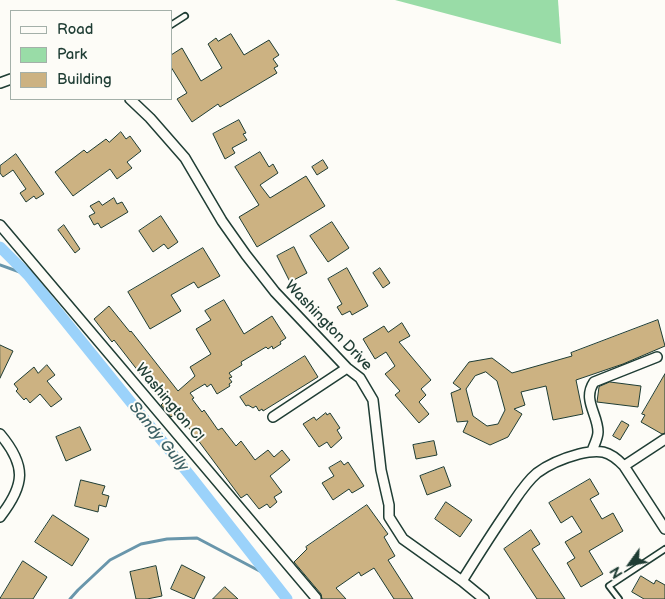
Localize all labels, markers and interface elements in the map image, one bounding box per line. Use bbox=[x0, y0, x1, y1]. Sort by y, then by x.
legend bbox=[10, 10, 172, 100]
text: Road bbox=[57, 20, 93, 39]
text: Park bbox=[57, 45, 87, 64]
text: Building bbox=[57, 70, 112, 89]
street label: Washington Drive bbox=[281, 277, 375, 375]
street label: Washington Cl bbox=[131, 360, 207, 446]
water label: Sandy Gully bbox=[124, 398, 192, 476]
north arrow bbox=[605, 539, 655, 589]
text: N bbox=[607, 563, 627, 581]

